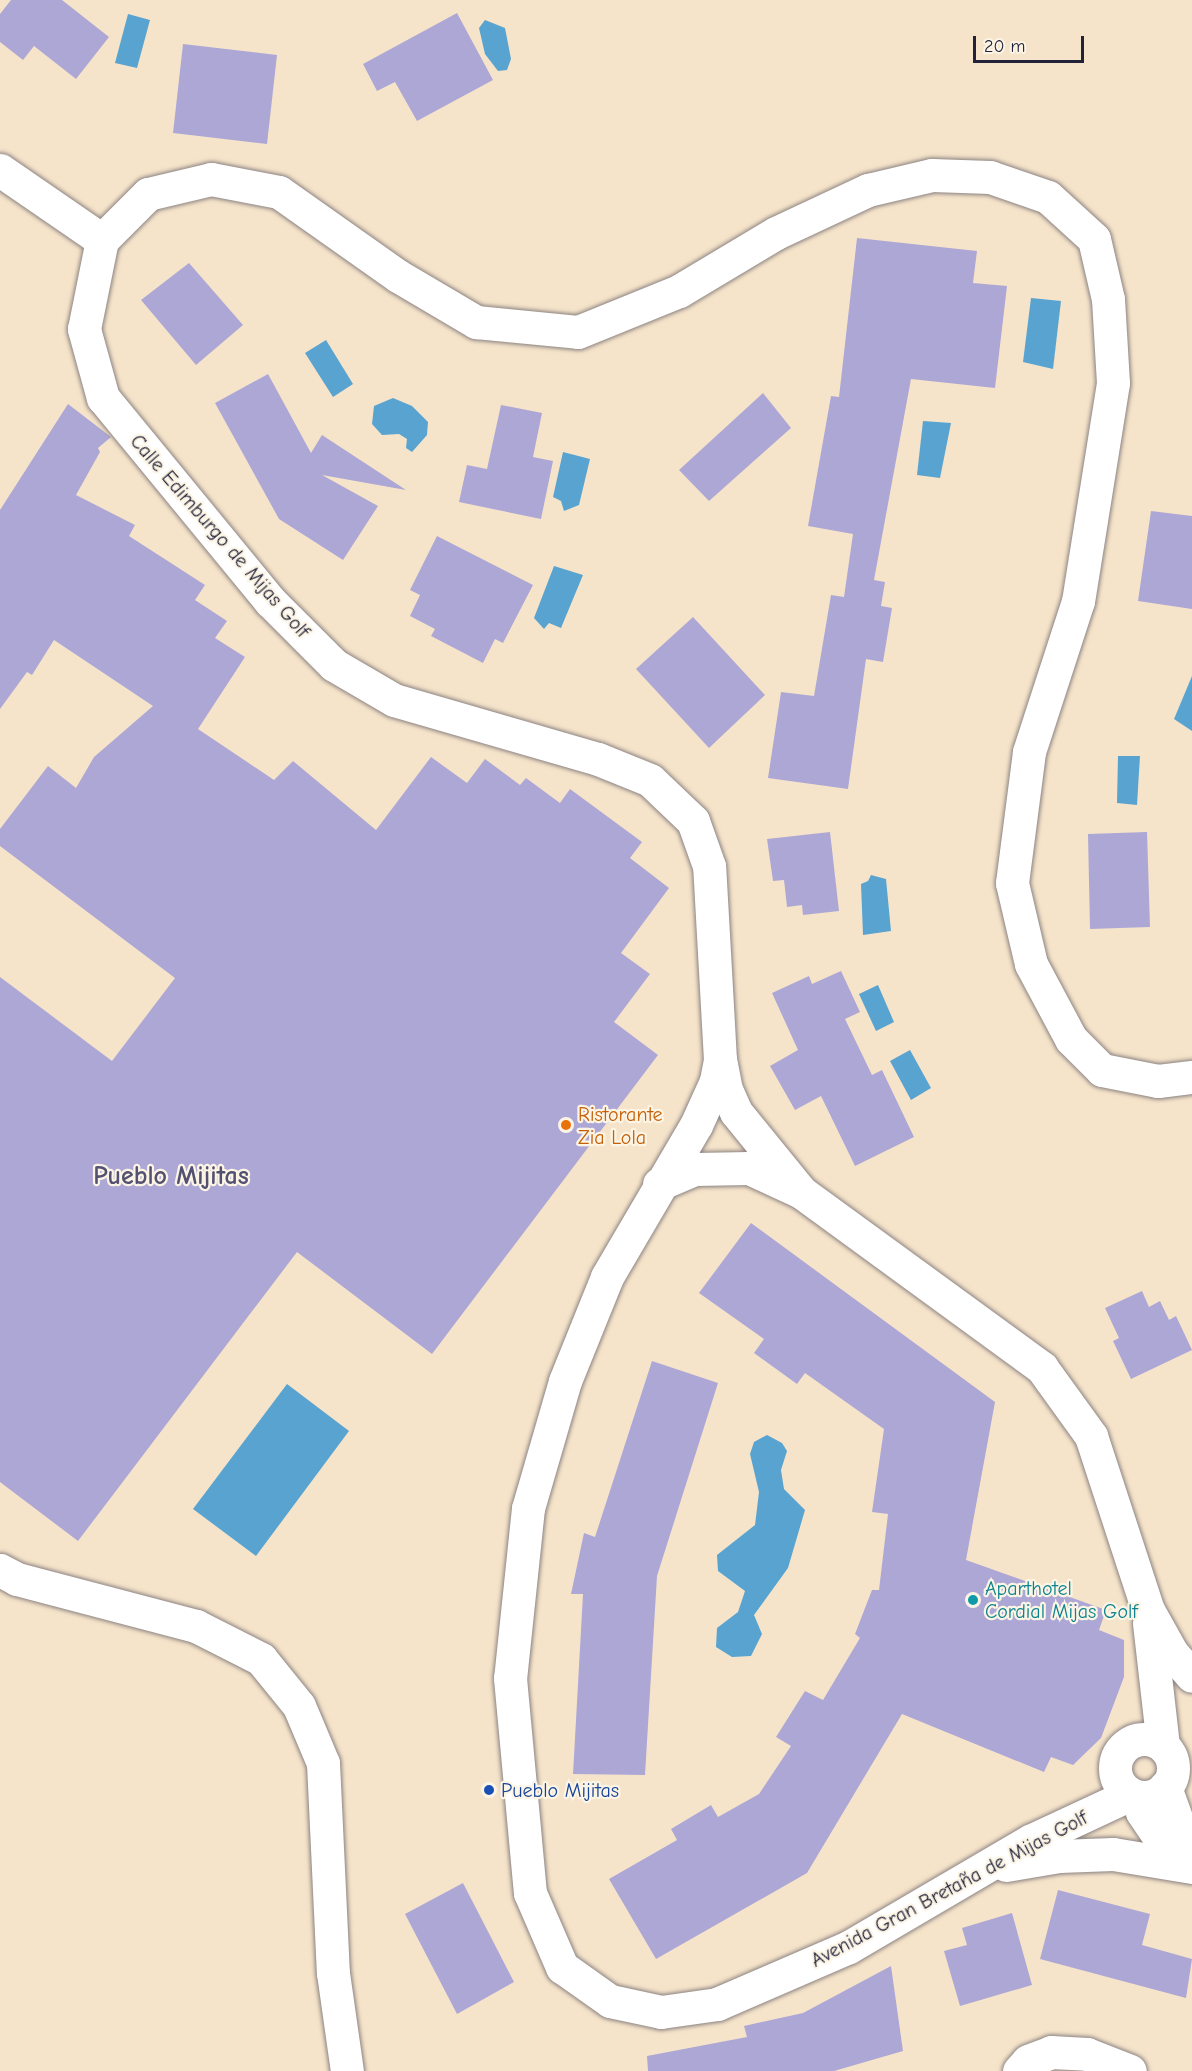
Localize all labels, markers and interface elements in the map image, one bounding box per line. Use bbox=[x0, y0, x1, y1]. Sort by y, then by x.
scale bar bbox=[976, 24, 1087, 62]
text: 20 m bbox=[984, 36, 1025, 57]
street label: Calle Edimburgo de Mijas Golf bbox=[125, 429, 315, 643]
place label: Ristorante Zia Lola bbox=[578, 1102, 663, 1149]
marker: Ristorante Zia Lola bbox=[559, 1118, 573, 1132]
district label: Pueblo Mijitas bbox=[93, 1161, 249, 1193]
place label: Aparthotel Cordial Mijas Golf bbox=[985, 1576, 1138, 1623]
marker: Aparthotel Cordial Mijas Golf bbox=[966, 1593, 980, 1607]
place label: Pueblo Mijitas bbox=[501, 1778, 619, 1802]
marker: Pueblo Mijitas bbox=[482, 1783, 496, 1797]
street label: Avenida Gran Bretaña de Mijas Golf bbox=[807, 1806, 1091, 1972]

